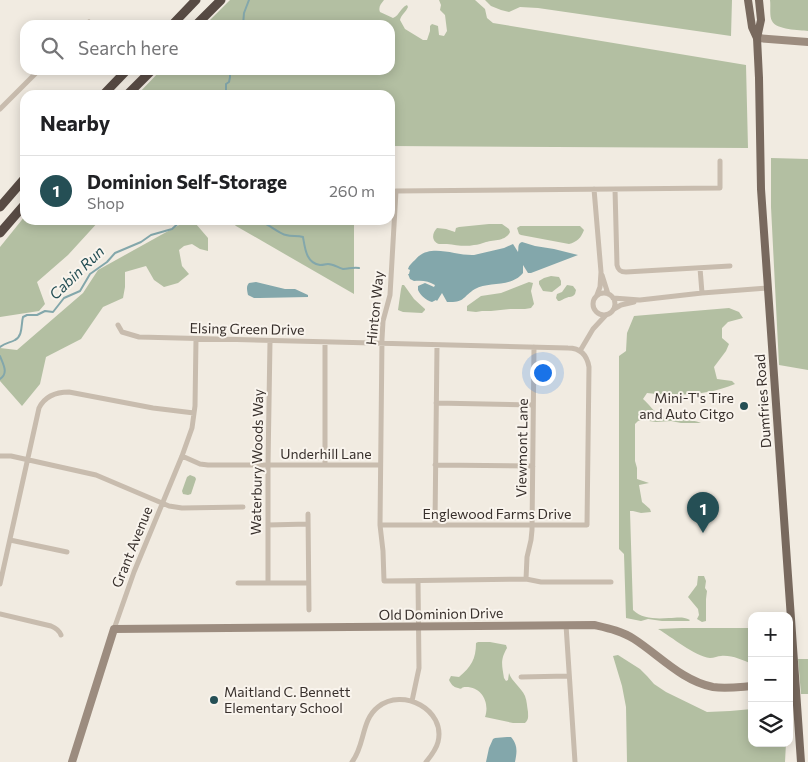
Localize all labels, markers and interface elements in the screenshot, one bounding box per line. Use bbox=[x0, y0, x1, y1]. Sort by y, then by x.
search box bbox=[20, 20, 395, 75]
icon: search bbox=[38, 34, 66, 62]
text: Search here bbox=[78, 36, 178, 59]
text: Nearby bbox=[40, 110, 110, 135]
text: Dominion Self-Storage bbox=[87, 170, 287, 193]
text: 1 bbox=[52, 181, 60, 200]
text: 260 m bbox=[329, 181, 375, 200]
text: Shop bbox=[87, 193, 125, 212]
water label: Cabin Run bbox=[45, 242, 107, 303]
street label: Hinton Way bbox=[362, 270, 387, 346]
street label: Elsing Green Drive bbox=[189, 319, 305, 338]
street label: Dumfries Road bbox=[751, 353, 774, 449]
your location bbox=[530, 360, 556, 386]
street label: Waterbury Woods Way bbox=[247, 389, 266, 535]
place label: Mini-T's Tire and Auto Citgo bbox=[639, 389, 734, 422]
street label: Viewmont Lane bbox=[512, 398, 531, 498]
marker: Mini-T's Tire and Auto Citgo bbox=[738, 400, 750, 412]
street label: Underhill Lane bbox=[280, 445, 372, 462]
pin: 1 bbox=[687, 492, 719, 533]
street label: Grant Avenue bbox=[108, 504, 156, 590]
street label: Englewood Farms Drive bbox=[423, 505, 571, 522]
street label: Old Dominion Drive bbox=[378, 604, 504, 623]
map controls bbox=[748, 612, 793, 747]
button: + bbox=[748, 612, 793, 657]
button: − bbox=[748, 657, 793, 702]
place label: Maitland C. Bennett Elementary School bbox=[224, 683, 351, 716]
marker: Maitland C. Bennett Elementary School bbox=[208, 694, 220, 706]
button: layers bbox=[748, 702, 793, 747]

